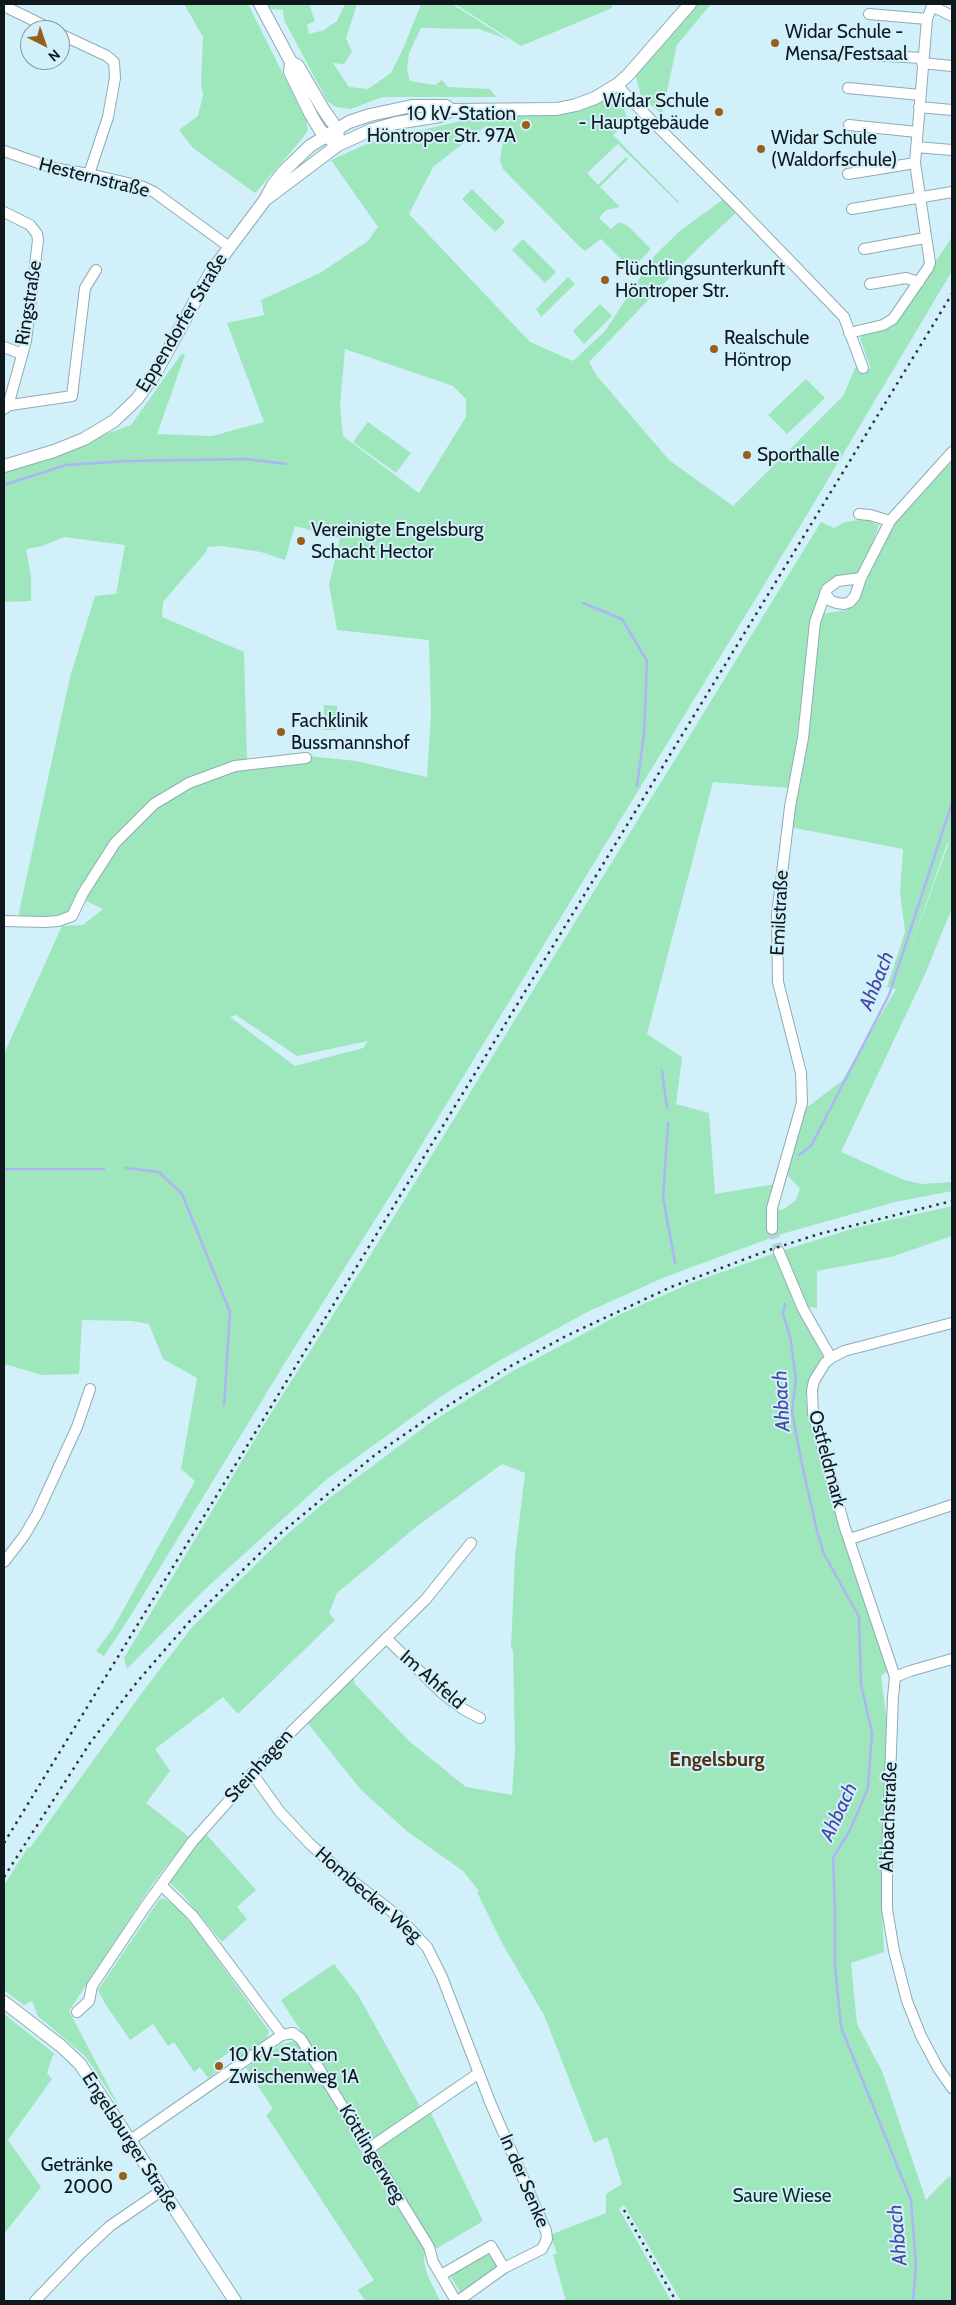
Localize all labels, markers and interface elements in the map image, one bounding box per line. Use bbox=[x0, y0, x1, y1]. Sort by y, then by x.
north arrow bbox=[20, 20, 70, 70]
place label: Widar Schule - Mensa/Festsaal bbox=[785, 21, 907, 65]
marker: Widar Schule - Mensa/Festsaal bbox=[769, 37, 781, 49]
text: N bbox=[45, 46, 64, 66]
place label: Widar Schule - Hauptgebäude bbox=[578, 90, 709, 134]
place label: 10 kV-Station Höntroper Str. 97A bbox=[367, 103, 516, 147]
marker: Widar Schule - Hauptgebäude bbox=[713, 106, 725, 118]
marker: 10 kV-Station Höntroper Str. 97A bbox=[520, 119, 532, 131]
place label: Widar Schule (Waldorfschule) bbox=[771, 127, 897, 171]
marker: Widar Schule (Waldorfschule) bbox=[755, 143, 767, 155]
street label: Hesternstraße bbox=[36, 153, 152, 203]
street label: Eppendorfer Straße bbox=[132, 250, 232, 396]
place label: Flüchtlingsunterkunft Höntroper Str. bbox=[615, 258, 785, 302]
street label: Ringstraße bbox=[11, 259, 47, 347]
marker: Flüchtlingsunterkunft Höntroper Str. bbox=[599, 274, 611, 286]
place label: Realschule Höntrop bbox=[724, 327, 809, 371]
marker: Realschule Höntrop bbox=[708, 343, 720, 355]
place label: Sporthalle bbox=[757, 444, 839, 466]
marker: Sporthalle bbox=[741, 449, 753, 461]
place label: Vereinigte Engelsburg Schacht Hector bbox=[311, 519, 484, 563]
marker: Vereinigte Engelsburg Schacht Hector bbox=[295, 535, 307, 547]
place label: Fachklinik Bussmannshof bbox=[291, 710, 410, 754]
marker: Fachklinik Bussmannshof bbox=[275, 726, 287, 738]
street label: Emilstraße bbox=[766, 870, 794, 956]
water label: Ahbach bbox=[854, 948, 900, 1014]
water label: Ahbach bbox=[768, 1370, 796, 1432]
street label: Ostfeldmark bbox=[803, 1408, 851, 1510]
street label: Im Ahfeld bbox=[395, 1646, 469, 1714]
street label: Steinhagen bbox=[220, 1725, 298, 1807]
district label: Engelsburg bbox=[669, 1748, 765, 1772]
street label: Ahbachstraße bbox=[876, 1761, 902, 1873]
water label: Ahbach bbox=[815, 1779, 863, 1845]
street label: Hombecker Weg bbox=[310, 1843, 426, 1947]
place label: 10 kV-Station Zwischenweg 1A bbox=[229, 2044, 359, 2088]
marker: 10 kV-Station Zwischenweg 1A bbox=[213, 2060, 225, 2072]
street label: Engelsburger Straße bbox=[77, 2068, 183, 2216]
street label: Köttlingerweg bbox=[334, 2101, 410, 2207]
street label: In der Senke bbox=[494, 2131, 554, 2231]
place label: Getränke 2000 bbox=[41, 2154, 113, 2198]
marker: Getränke 2000 bbox=[117, 2170, 129, 2182]
park label: Saure Wiese bbox=[732, 2185, 832, 2207]
water label: Ahbach bbox=[883, 2204, 913, 2266]

